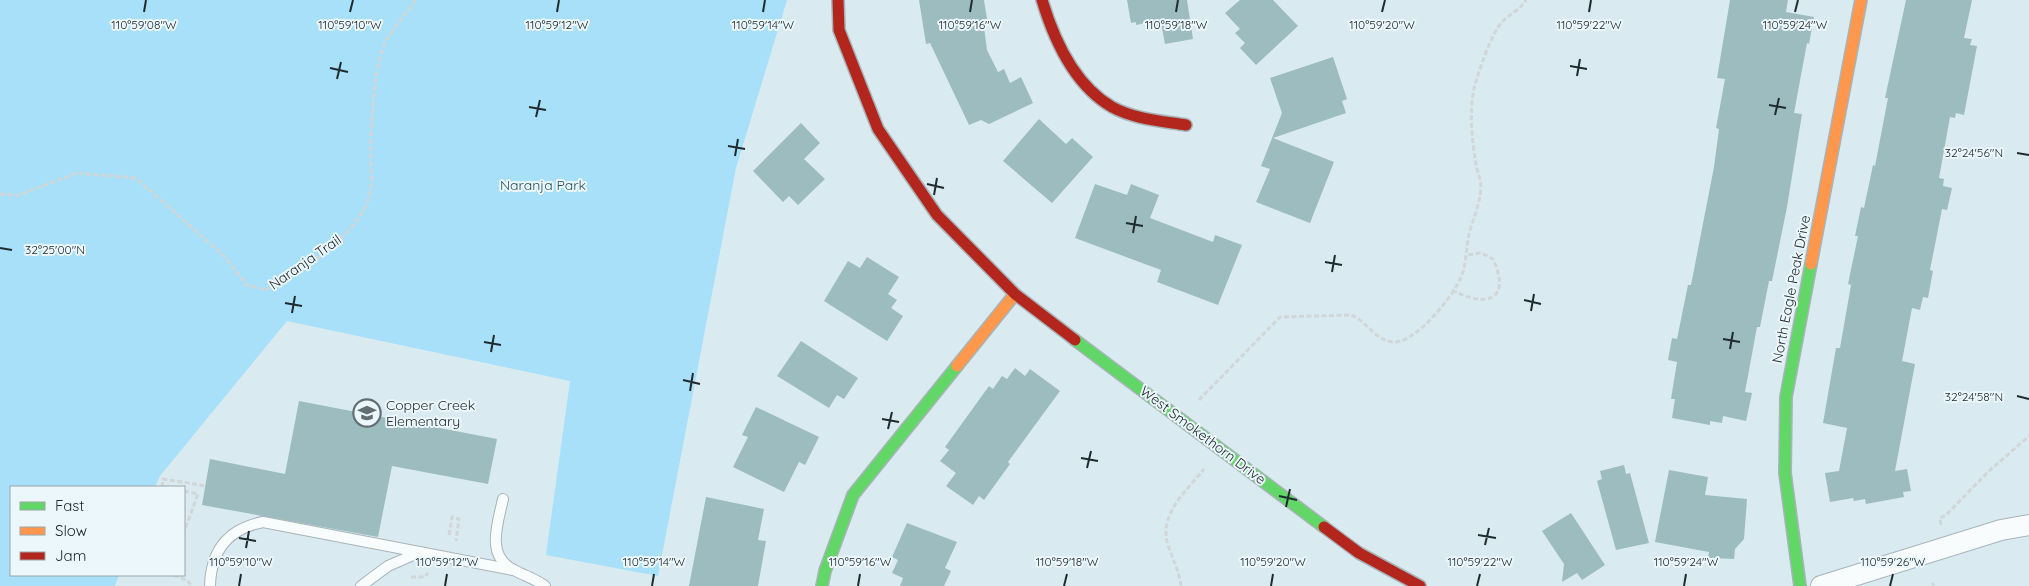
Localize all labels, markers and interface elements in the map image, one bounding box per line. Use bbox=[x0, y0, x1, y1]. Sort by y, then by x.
text: 110°59'08"W bbox=[111, 17, 177, 32]
text: 110°59'10"W bbox=[318, 17, 382, 32]
text: 110°59'12"W bbox=[526, 17, 589, 32]
text: 110°59'14"W bbox=[732, 17, 795, 32]
text: 110°59'16"W bbox=[939, 17, 1002, 32]
text: 110°59'18"W bbox=[1145, 17, 1208, 32]
text: 110°59'20"W bbox=[1349, 17, 1415, 32]
text: 110°59'22"W bbox=[1556, 17, 1622, 32]
text: 110°59'24"W bbox=[1763, 17, 1828, 32]
text: 32°24'56"N bbox=[1945, 145, 2003, 160]
park label: Naranja Park bbox=[500, 176, 586, 194]
street label: North Eagle Peak Drive bbox=[1768, 213, 1814, 364]
street label: Naranja Trail bbox=[265, 231, 345, 293]
text: 32°25'00"N bbox=[25, 242, 85, 257]
street label: West Smokethorn Drive bbox=[1137, 382, 1269, 488]
text: 32°24'58"N bbox=[1945, 389, 2003, 404]
place label: Copper Creek Elementary bbox=[386, 396, 475, 430]
school or university icon: Copper Creek Elementary bbox=[352, 398, 382, 428]
legend bbox=[10, 486, 185, 576]
text: Fast bbox=[55, 496, 84, 515]
text: Slow bbox=[55, 521, 87, 540]
text: Jam bbox=[55, 546, 86, 565]
text: 110°59'10"W bbox=[209, 554, 273, 569]
text: 110°59'12"W bbox=[416, 554, 479, 569]
text: 110°59'14"W bbox=[623, 554, 686, 569]
text: 110°59'16"W bbox=[829, 554, 892, 569]
text: 110°59'18"W bbox=[1036, 554, 1099, 569]
text: 110°59'20"W bbox=[1240, 554, 1306, 569]
text: 110°59'22"W bbox=[1447, 554, 1513, 569]
text: 110°59'24"W bbox=[1654, 554, 1719, 569]
text: 110°59'26"W bbox=[1861, 554, 1926, 569]

